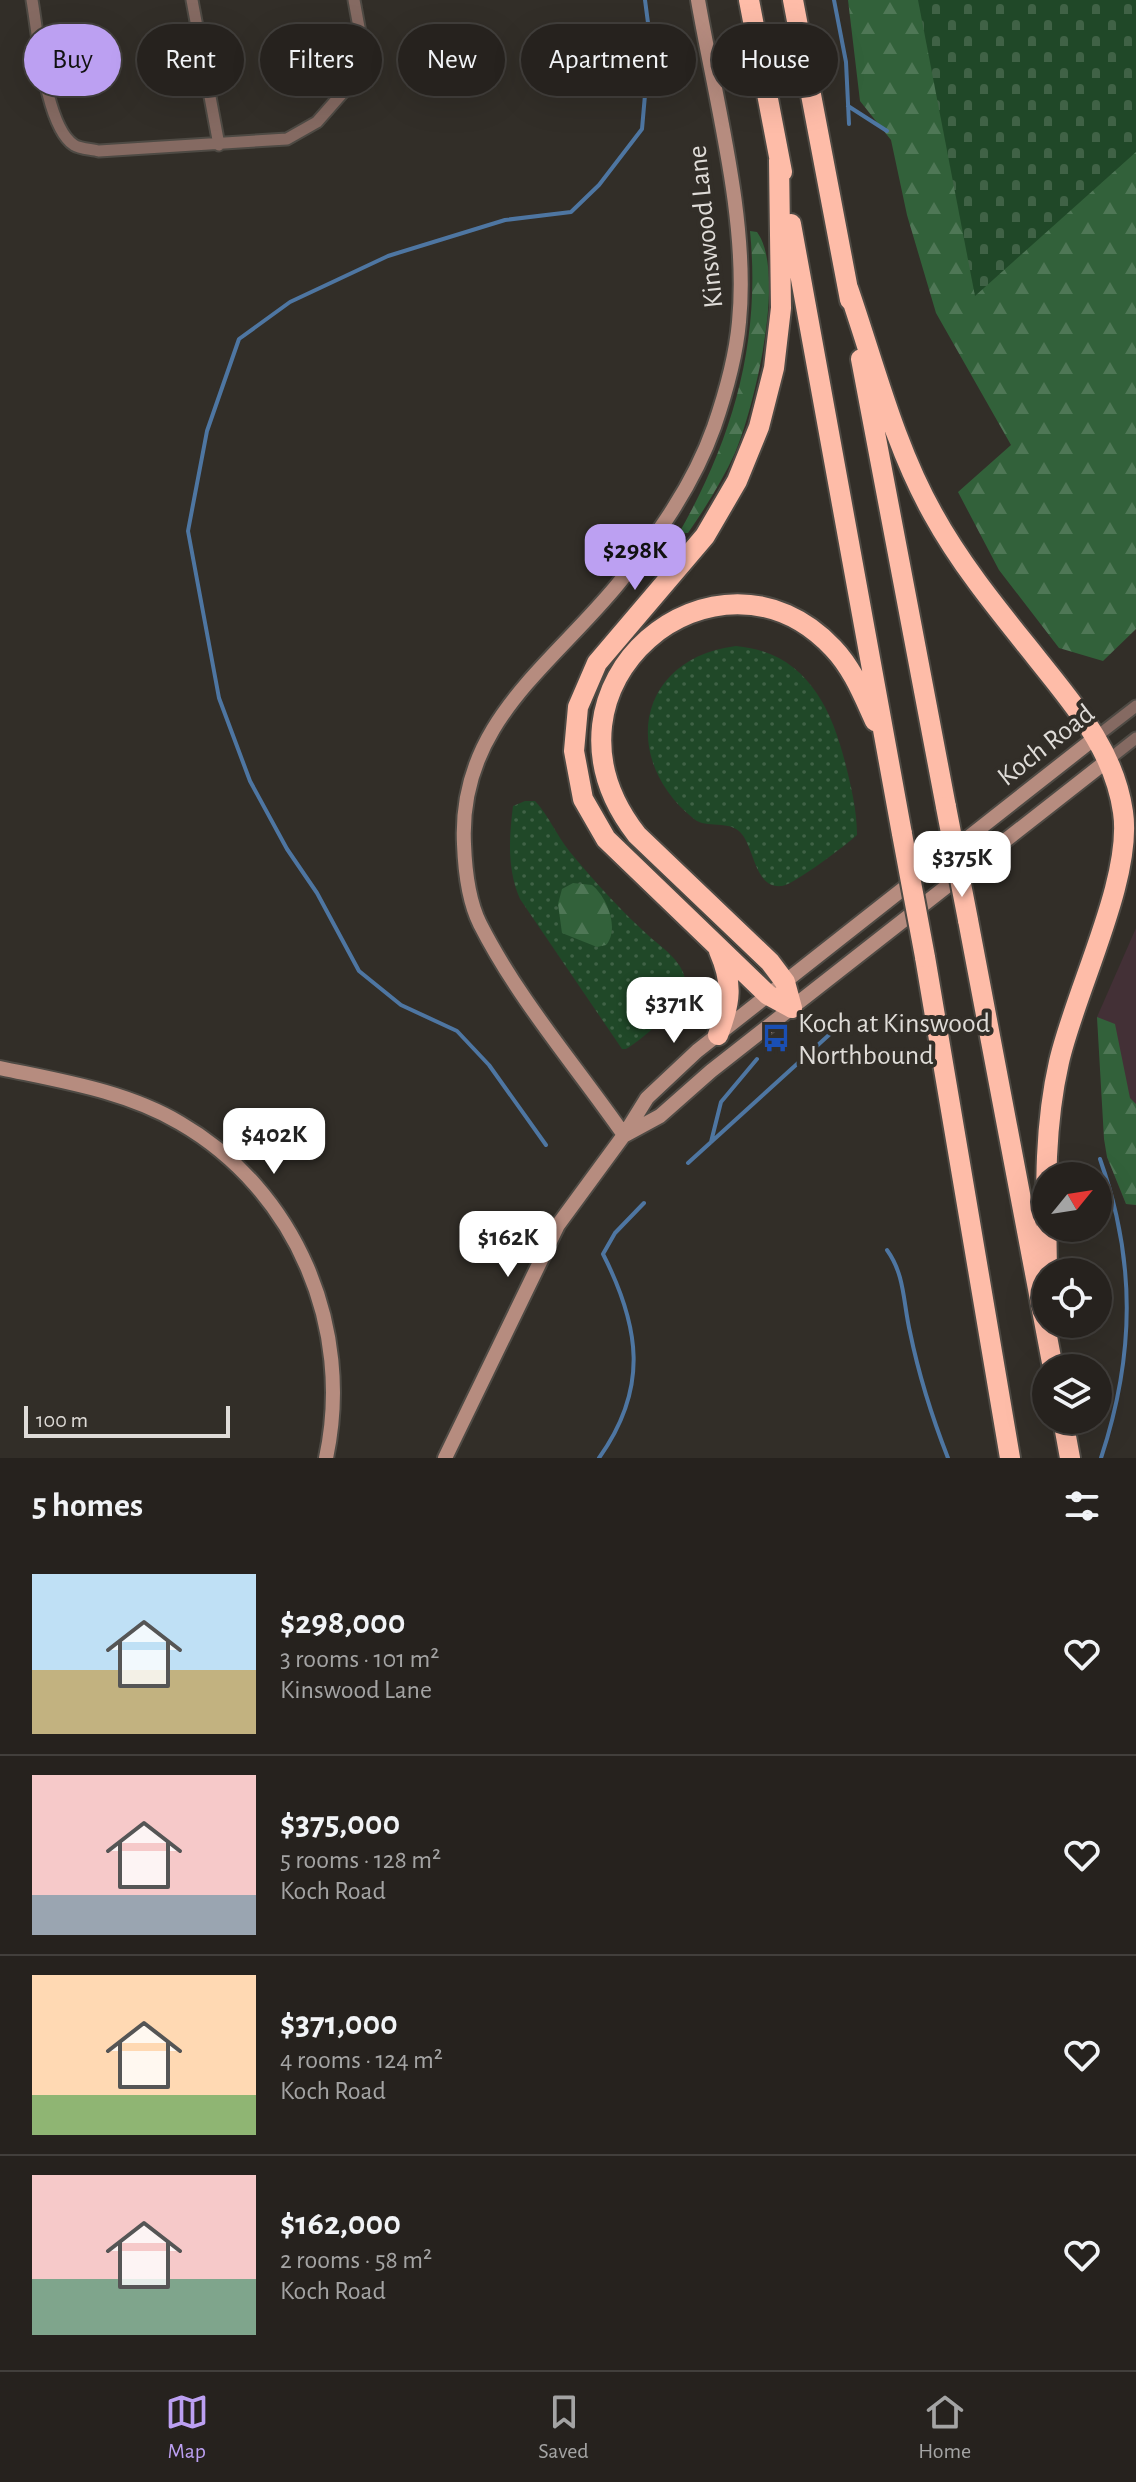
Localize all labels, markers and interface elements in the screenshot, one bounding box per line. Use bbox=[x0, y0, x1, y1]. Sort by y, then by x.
chip: Buy bbox=[24, 24, 121, 96]
chip: Rent bbox=[137, 24, 244, 96]
chip: Filters bbox=[260, 24, 382, 96]
chip: New bbox=[398, 24, 505, 96]
chip: Apartment bbox=[521, 24, 696, 96]
chip: House bbox=[712, 24, 838, 96]
street label: Kinswood Lane bbox=[684, 144, 728, 310]
pin: $298K bbox=[579, 524, 691, 592]
text: $298K bbox=[603, 537, 667, 563]
street label: Koch Road bbox=[993, 699, 1100, 792]
pin: $375K bbox=[906, 831, 1018, 899]
text: $375K bbox=[932, 844, 992, 870]
pin: $371K bbox=[618, 977, 730, 1045]
text: $371K bbox=[645, 990, 703, 1016]
place label: Koch at Kinswood Northbound bbox=[798, 1010, 990, 1070]
bus stop icon: Koch at Kinswood Northbound bbox=[761, 1023, 791, 1053]
pin: $402K bbox=[218, 1108, 330, 1176]
text: $402K bbox=[241, 1121, 307, 1147]
north arrow bbox=[1032, 1162, 1112, 1242]
map controls bbox=[1032, 1162, 1112, 1434]
pin: $162K bbox=[452, 1211, 564, 1279]
text: $162K bbox=[477, 1224, 539, 1250]
button: locate bbox=[1032, 1258, 1112, 1338]
button: layers bbox=[1032, 1354, 1112, 1434]
scale bar bbox=[24, 1402, 230, 1438]
text: 100 m bbox=[36, 1409, 88, 1431]
icon: filters bbox=[1060, 1484, 1104, 1528]
text: 5 homes bbox=[32, 1489, 143, 1523]
icon: home bbox=[96, 1606, 192, 1702]
text: $298,000 bbox=[280, 1606, 405, 1640]
icon: heart bbox=[1060, 1632, 1104, 1676]
text: 3 rooms · 101 m² bbox=[280, 1646, 439, 1672]
text: Kinswood Lane bbox=[280, 1677, 432, 1703]
icon: home bbox=[96, 1807, 192, 1903]
text: $375,000 bbox=[280, 1807, 400, 1841]
icon: heart bbox=[1060, 1833, 1104, 1877]
text: 5 rooms · 128 m² bbox=[280, 1847, 441, 1873]
text: Koch Road bbox=[280, 1878, 386, 1904]
icon: home bbox=[96, 2007, 192, 2103]
text: $371,000 bbox=[280, 2007, 398, 2041]
icon: heart bbox=[1060, 2033, 1104, 2077]
text: 4 rooms · 124 m² bbox=[280, 2047, 443, 2073]
text: Koch Road bbox=[280, 2078, 386, 2104]
icon: home bbox=[96, 2207, 192, 2303]
text: $162,000 bbox=[280, 2207, 401, 2241]
icon: heart bbox=[1060, 2233, 1104, 2277]
text: 2 rooms · 58 m² bbox=[280, 2247, 432, 2273]
text: Koch Road bbox=[280, 2278, 386, 2304]
tab: Map bbox=[165, 2390, 209, 2464]
tab: Saved bbox=[538, 2390, 589, 2464]
tab: Home bbox=[918, 2390, 971, 2464]

